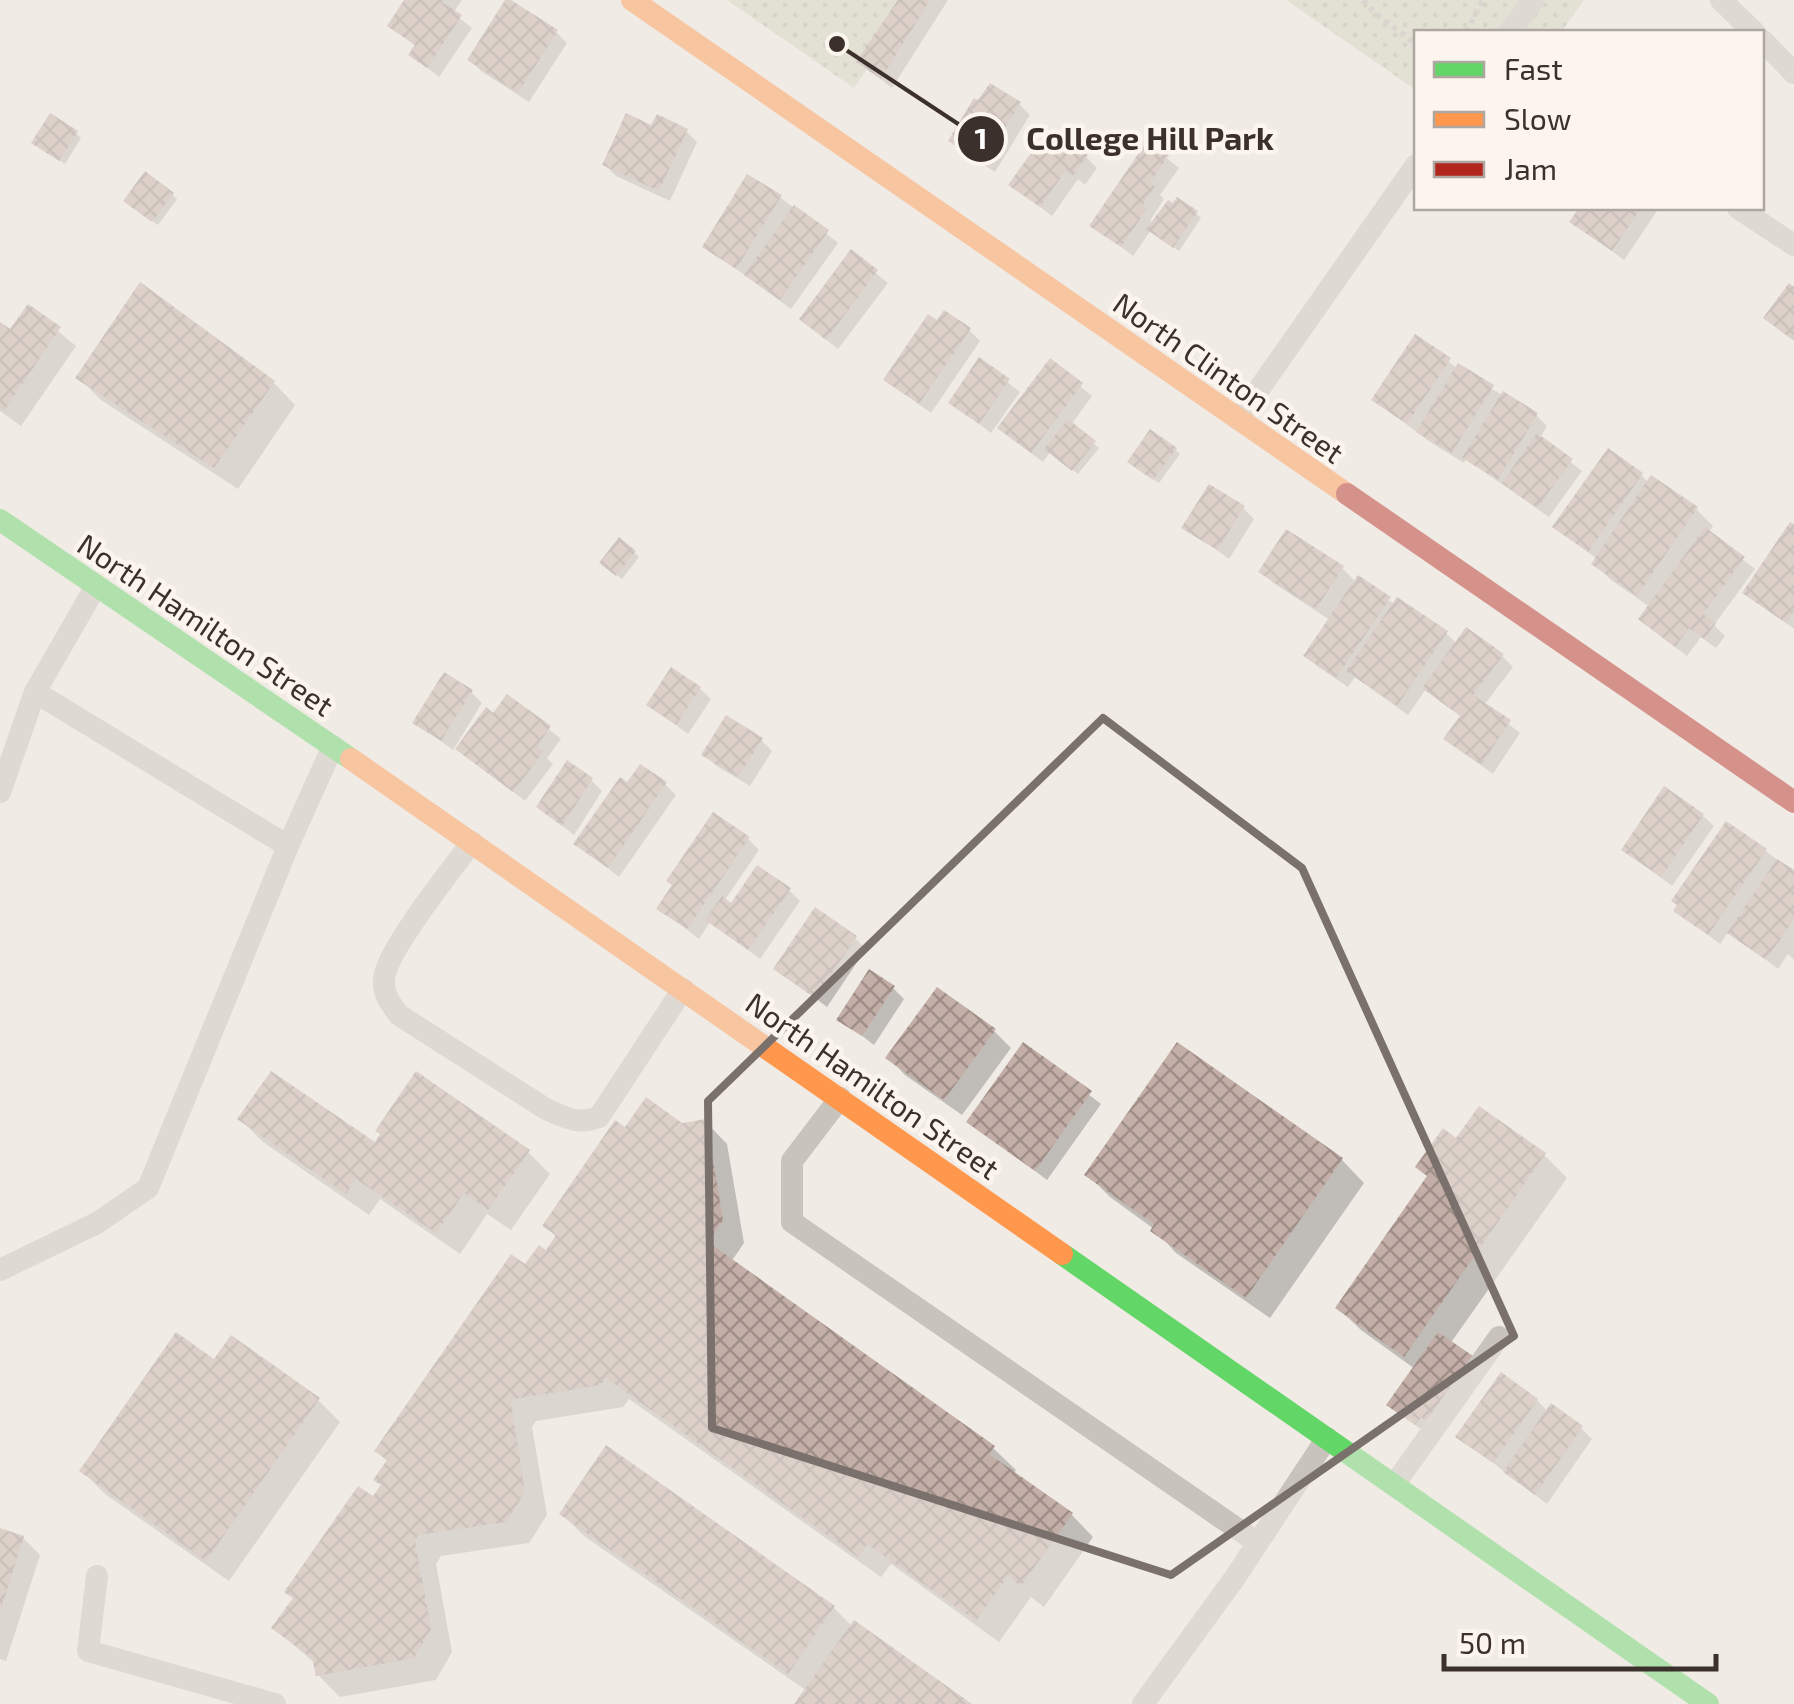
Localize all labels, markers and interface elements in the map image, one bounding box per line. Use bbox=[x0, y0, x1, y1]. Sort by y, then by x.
legend bbox=[1414, 30, 1764, 210]
text: Fast bbox=[1504, 50, 1563, 86]
text: Slow bbox=[1504, 100, 1571, 136]
callout: College Hill Park bbox=[956, 108, 1294, 170]
text: College Hill Park bbox=[1026, 118, 1274, 156]
text: 1 bbox=[975, 119, 987, 155]
text: Jam bbox=[1504, 150, 1557, 186]
street label: North Clinton Street bbox=[1107, 284, 1351, 470]
street label: North Hamilton Street bbox=[71, 525, 341, 723]
street label: North Hamilton Street bbox=[740, 984, 1006, 1186]
scale bar bbox=[1444, 1609, 1716, 1671]
text: 50 m bbox=[1459, 1624, 1526, 1660]

